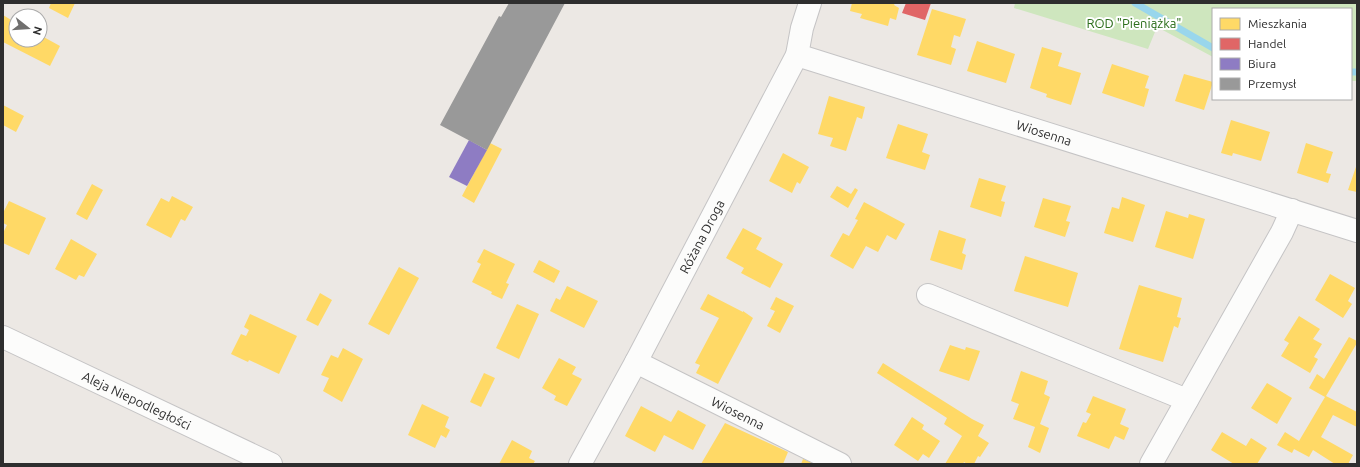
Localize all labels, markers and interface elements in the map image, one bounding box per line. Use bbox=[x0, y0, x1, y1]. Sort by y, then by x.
north arrow bbox=[8, 8, 48, 48]
legend bbox=[1212, 8, 1352, 100]
park label: ROD "Pieniążka" bbox=[1086, 16, 1182, 30]
text: Mieszkania bbox=[1248, 17, 1307, 30]
text: N bbox=[31, 25, 45, 37]
text: Handel bbox=[1248, 37, 1286, 50]
text: Biura bbox=[1248, 57, 1276, 70]
text: Przemysł bbox=[1248, 77, 1297, 90]
street label: Wiosenna bbox=[1015, 117, 1074, 148]
street label: Różana Droga bbox=[677, 197, 727, 276]
street label: Aleja Niepodległości bbox=[80, 369, 193, 432]
street label: Wiosenna bbox=[709, 394, 767, 432]

